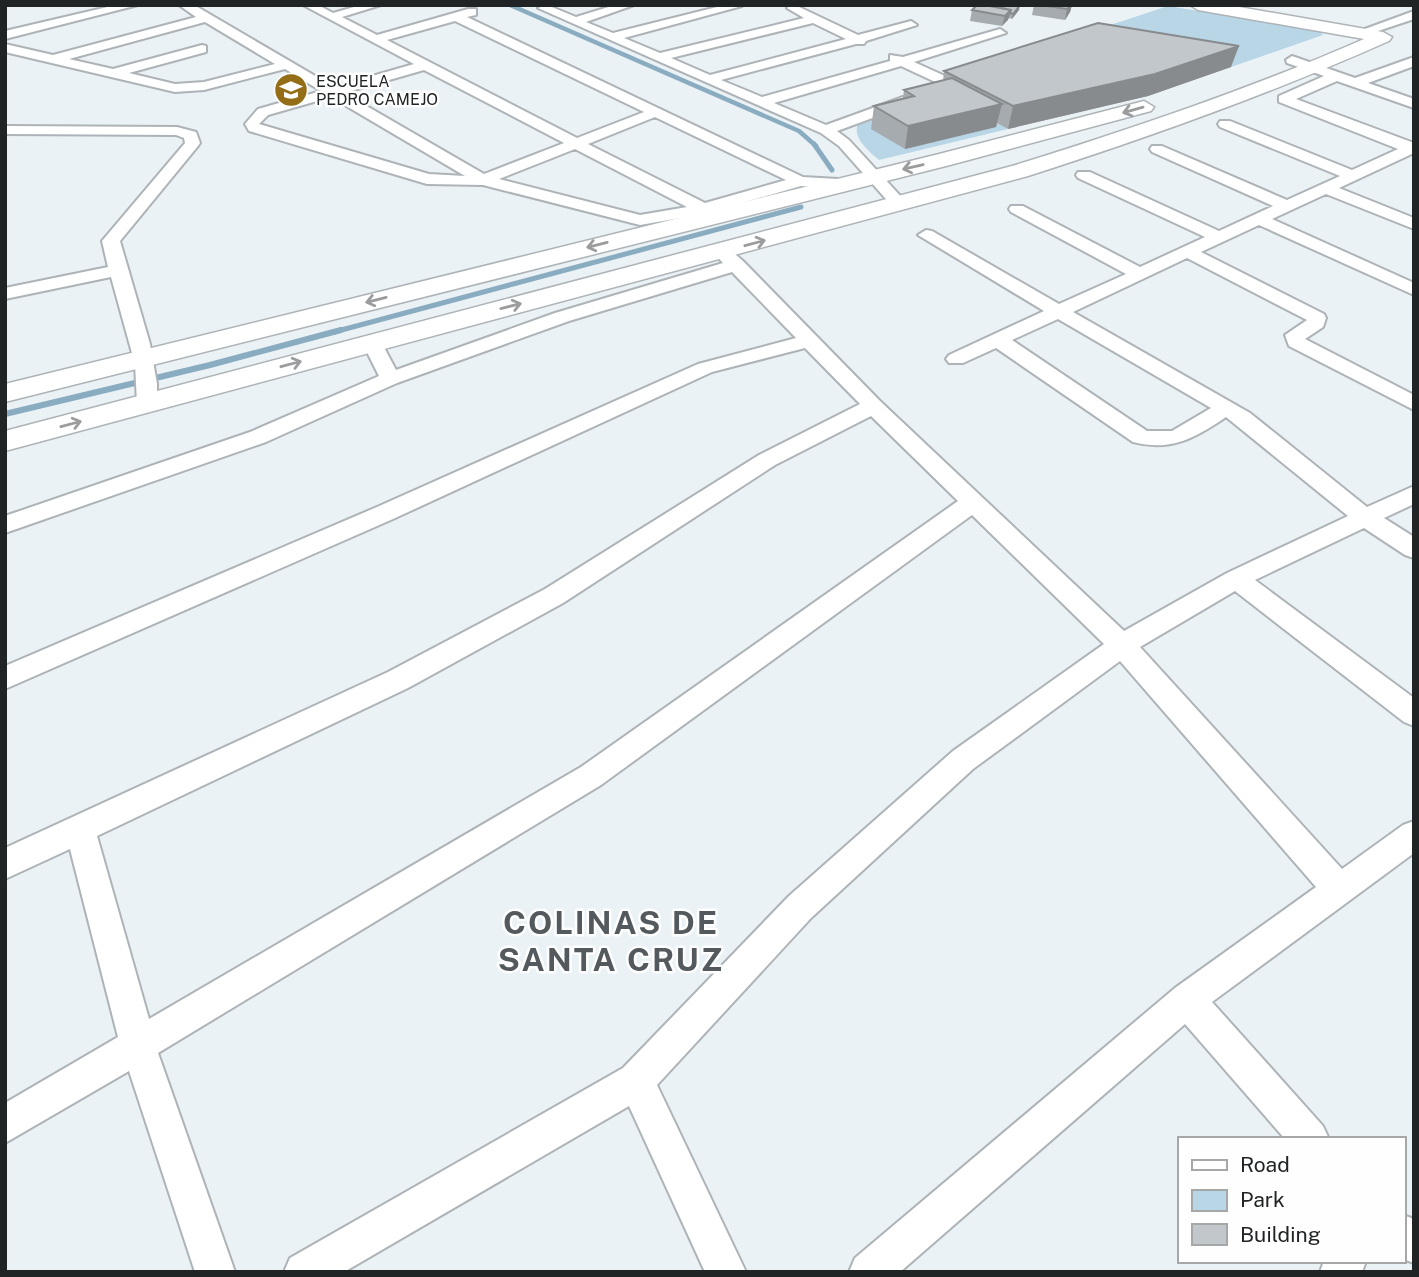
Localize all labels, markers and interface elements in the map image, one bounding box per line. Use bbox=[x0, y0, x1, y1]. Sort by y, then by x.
school or university icon: ESCUELA PEDRO CAMEJO bbox=[272, 71, 310, 109]
place label: ESCUELA PEDRO CAMEJO bbox=[316, 72, 438, 109]
one-way arrow bbox=[1122, 104, 1144, 117]
one-way arrow bbox=[902, 160, 925, 174]
one-way arrow bbox=[743, 236, 766, 249]
one-way arrow bbox=[586, 239, 609, 252]
one-way arrow bbox=[365, 294, 388, 307]
one-way arrow bbox=[499, 299, 522, 312]
one-way arrow bbox=[279, 357, 302, 370]
one-way arrow bbox=[60, 416, 82, 429]
district label: COLINAS DE SANTA CRUZ bbox=[498, 904, 724, 978]
legend bbox=[1178, 1137, 1405, 1263]
text: Road bbox=[1240, 1152, 1290, 1177]
text: Park bbox=[1240, 1187, 1285, 1212]
text: Building bbox=[1240, 1222, 1321, 1247]

